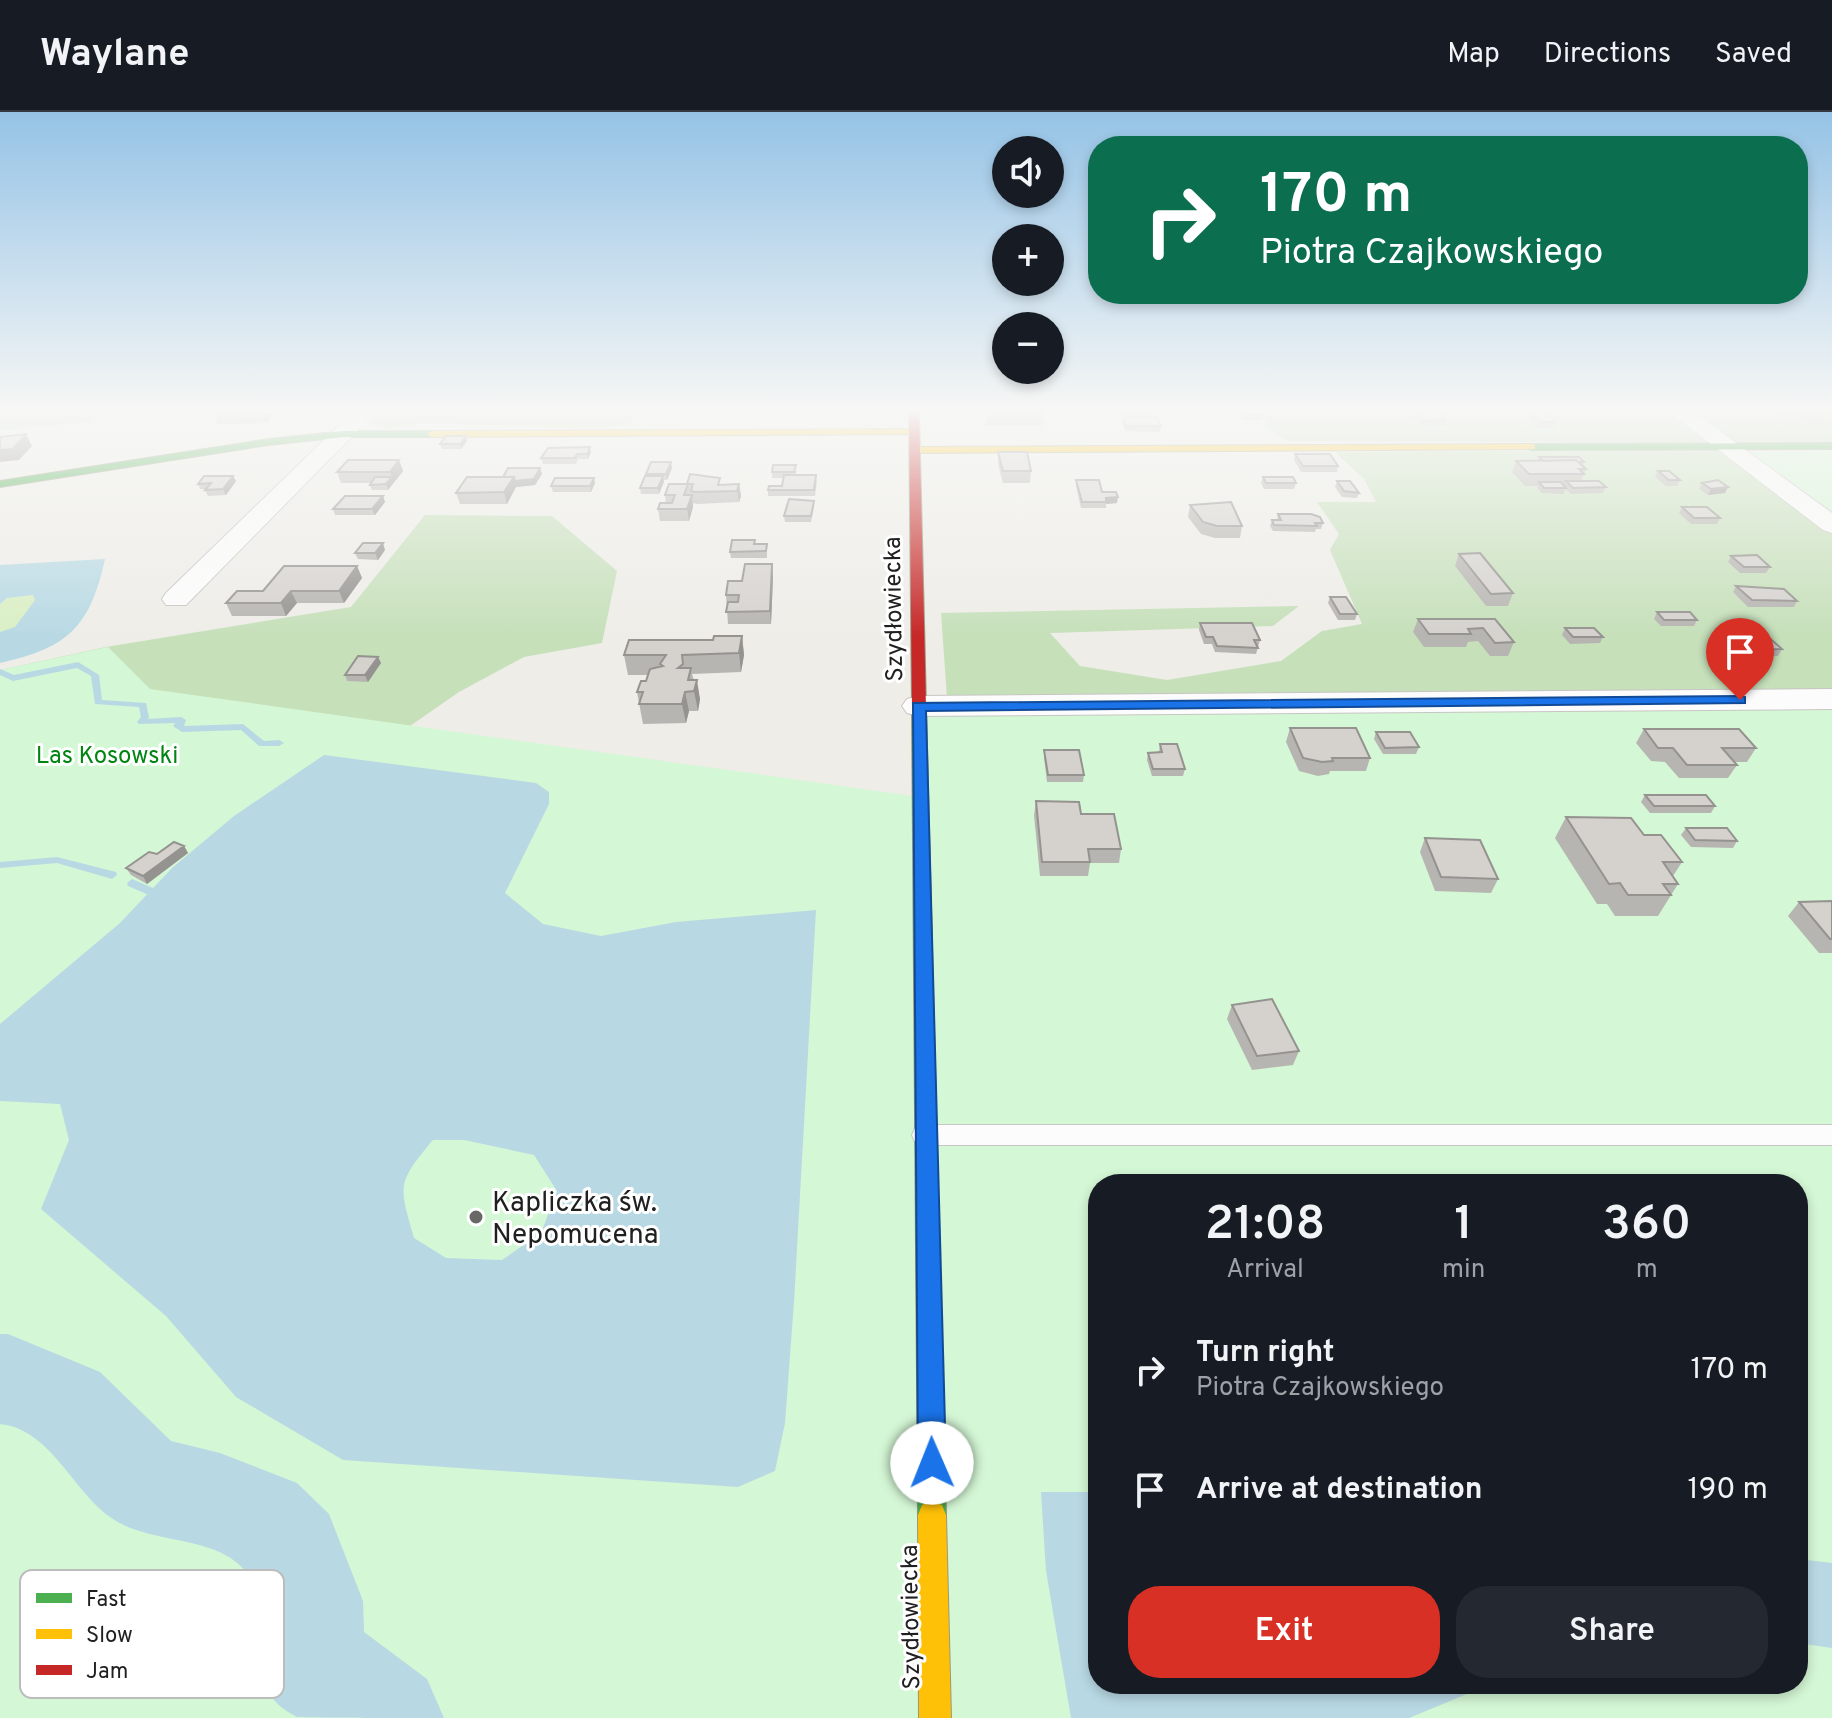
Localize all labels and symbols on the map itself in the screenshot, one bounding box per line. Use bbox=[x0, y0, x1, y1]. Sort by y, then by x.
street label: Szydłowiecka bbox=[879, 536, 911, 682]
pin bbox=[1706, 618, 1774, 700]
park label: Las Kosowski bbox=[36, 742, 178, 772]
place label: Kapliczka św. Nepomucena bbox=[492, 1186, 659, 1254]
marker: Kapliczka św. Nepomucena bbox=[467, 1208, 485, 1226]
position arrow bbox=[890, 1421, 974, 1505]
street label: Szydłowiecka bbox=[896, 1544, 928, 1690]
legend bbox=[20, 1570, 284, 1698]
text: Fast bbox=[86, 1587, 127, 1614]
text: Slow bbox=[86, 1623, 133, 1650]
text: Jam bbox=[86, 1659, 129, 1686]

